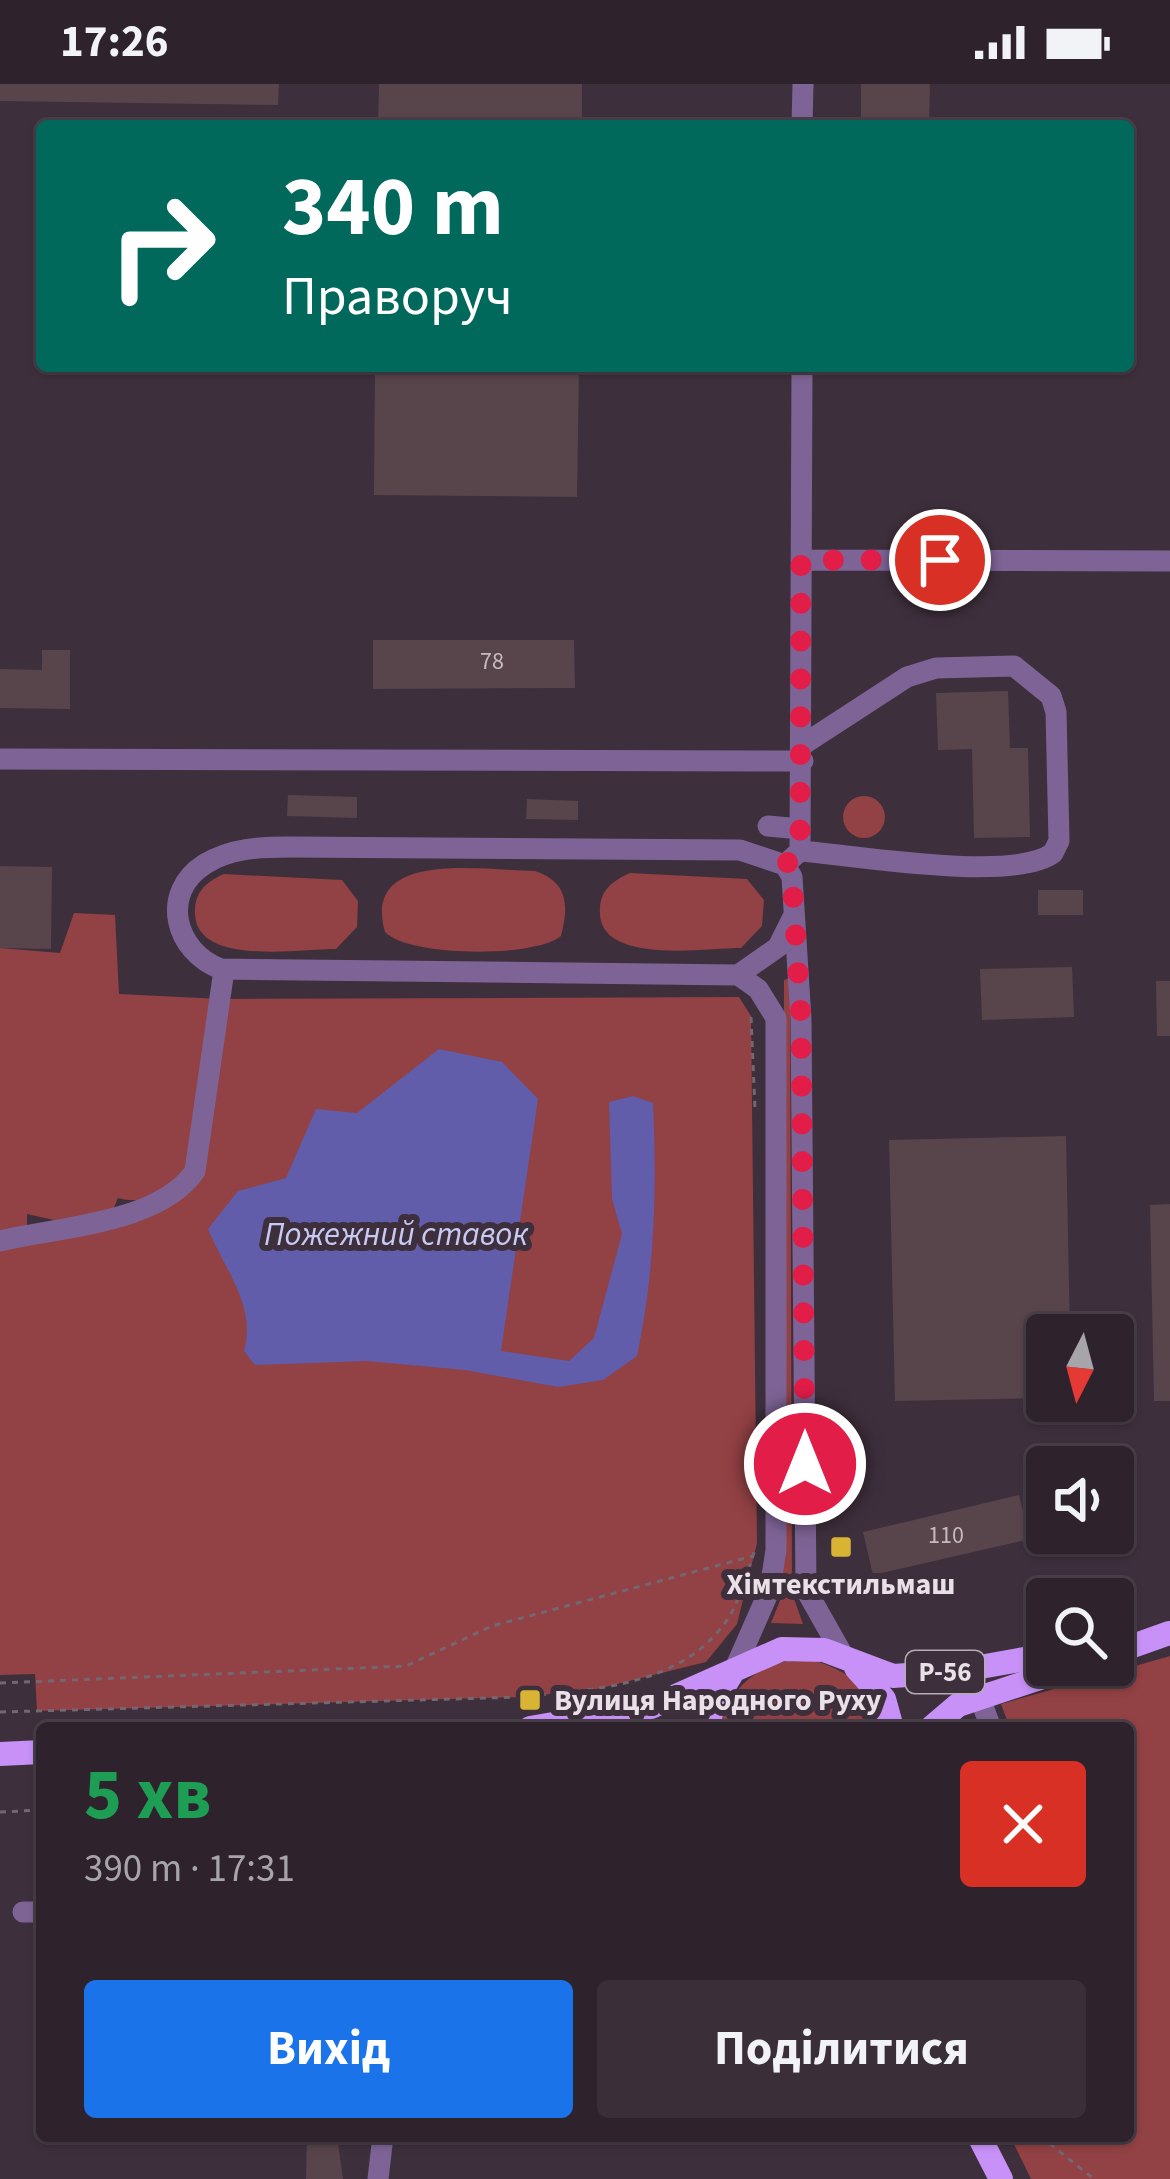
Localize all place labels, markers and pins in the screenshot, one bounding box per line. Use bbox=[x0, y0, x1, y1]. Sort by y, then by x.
pin bbox=[889, 509, 991, 611]
marker: Хімтекстильмаш bbox=[828, 1534, 854, 1560]
place label: Хімтекстильмаш bbox=[727, 1563, 955, 1606]
place label: Вулиця Народного Руху bbox=[554, 1679, 882, 1722]
marker: Вулиця Народного Руху bbox=[517, 1687, 543, 1713]

